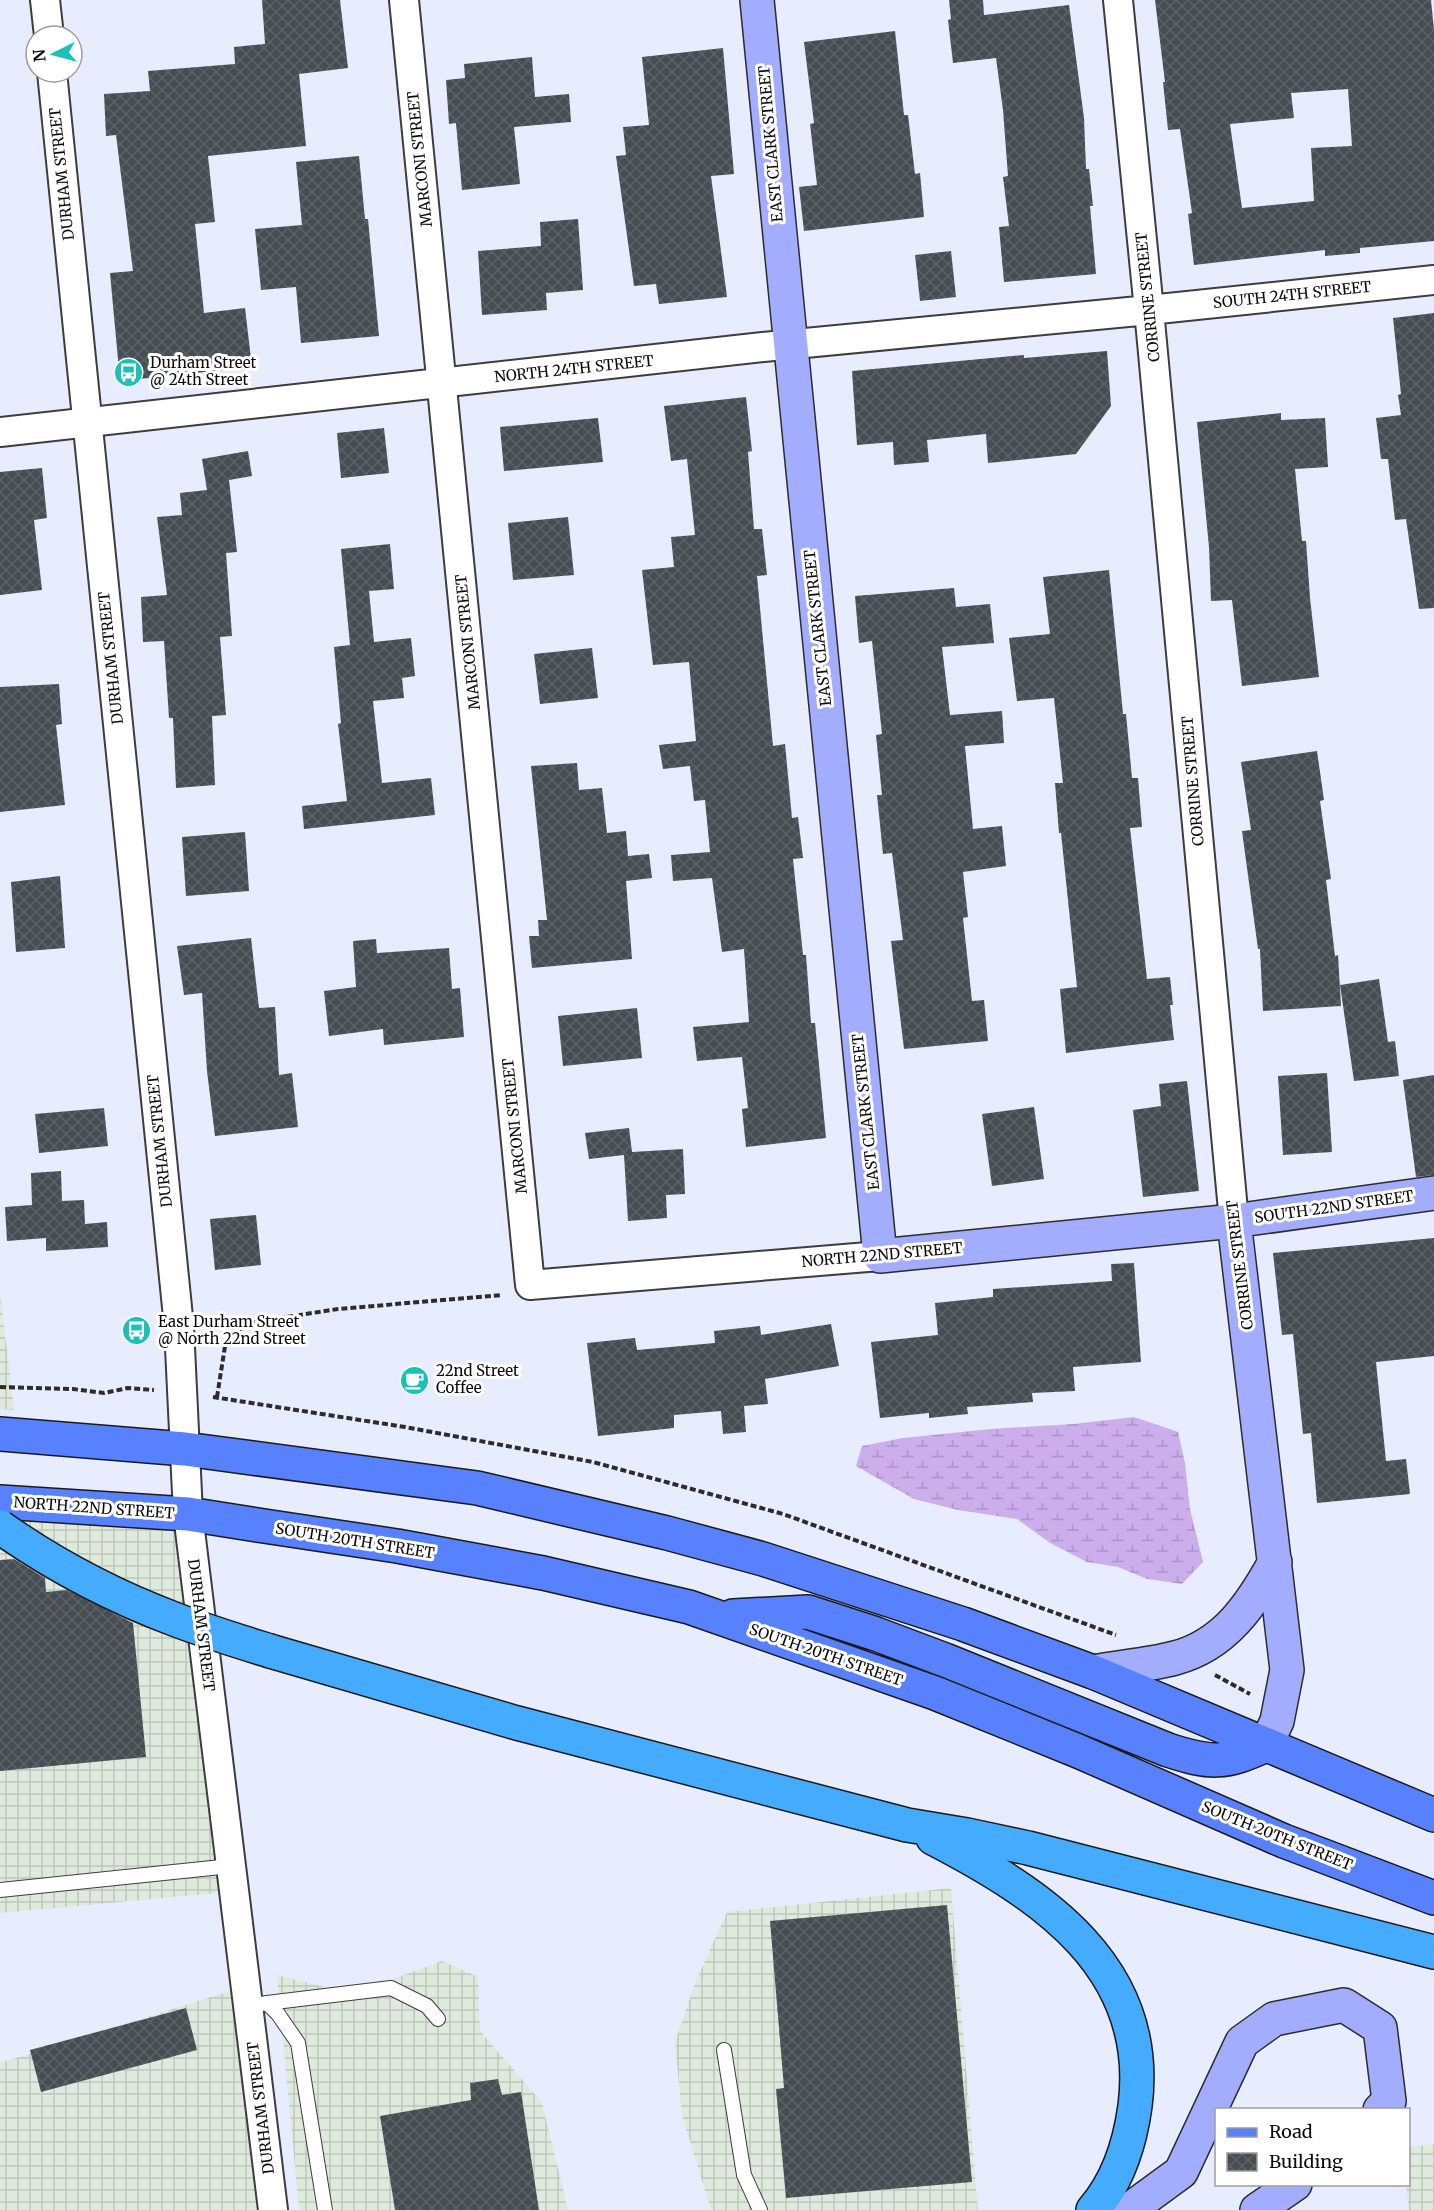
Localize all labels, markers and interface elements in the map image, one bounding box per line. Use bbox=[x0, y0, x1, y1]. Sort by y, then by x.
north arrow bbox=[24, 24, 84, 84]
text: N bbox=[28, 48, 50, 63]
street label: EAST CLARK STREET bbox=[754, 64, 787, 223]
street label: MARCONI STREET bbox=[403, 90, 436, 228]
street label: DURHAM STREET bbox=[45, 106, 78, 241]
street label: CORRINE STREET bbox=[1131, 231, 1164, 363]
street label: SOUTH 24TH STREET bbox=[1212, 277, 1373, 312]
street label: NORTH 24TH STREET bbox=[493, 351, 655, 386]
place label: Durham Street @ 24th Street bbox=[150, 353, 257, 389]
bus stop icon: Durham Street @ 24th Street bbox=[113, 356, 145, 388]
street label: EAST CLARK STREET bbox=[800, 548, 835, 707]
street label: MARCONI STREET bbox=[451, 573, 484, 711]
street label: DURHAM STREET bbox=[94, 590, 127, 725]
street label: CORRINE STREET bbox=[1177, 715, 1208, 847]
street label: EAST CLARK STREET bbox=[848, 1032, 883, 1191]
street label: MARCONI STREET bbox=[498, 1057, 531, 1195]
street label: DURHAM STREET bbox=[143, 1073, 176, 1208]
street label: SOUTH 22ND STREET bbox=[1253, 1186, 1415, 1227]
street label: CORRINE STREET bbox=[1222, 1199, 1257, 1331]
street label: NORTH 22ND STREET bbox=[801, 1238, 964, 1271]
place label: East Durham Street @ North 22nd Street bbox=[158, 1312, 306, 1348]
bus stop icon: East Durham Street @ North 22nd Street bbox=[121, 1315, 153, 1347]
place label: 22nd Street Coffee bbox=[436, 1361, 519, 1397]
cafe icon: 22nd Street Coffee bbox=[399, 1364, 431, 1396]
street label: NORTH 22ND STREET bbox=[13, 1492, 176, 1523]
street label: SOUTH 20TH STREET bbox=[274, 1519, 437, 1563]
street label: DURHAM STREET bbox=[184, 1558, 219, 1693]
street label: SOUTH 20TH STREET bbox=[747, 1619, 906, 1690]
street label: SOUTH 20TH STREET bbox=[1199, 1797, 1356, 1875]
street label: DURHAM STREET bbox=[243, 2040, 278, 2175]
legend bbox=[1215, 2108, 1410, 2186]
text: Road bbox=[1269, 2120, 1313, 2143]
text: Building bbox=[1269, 2150, 1343, 2173]

